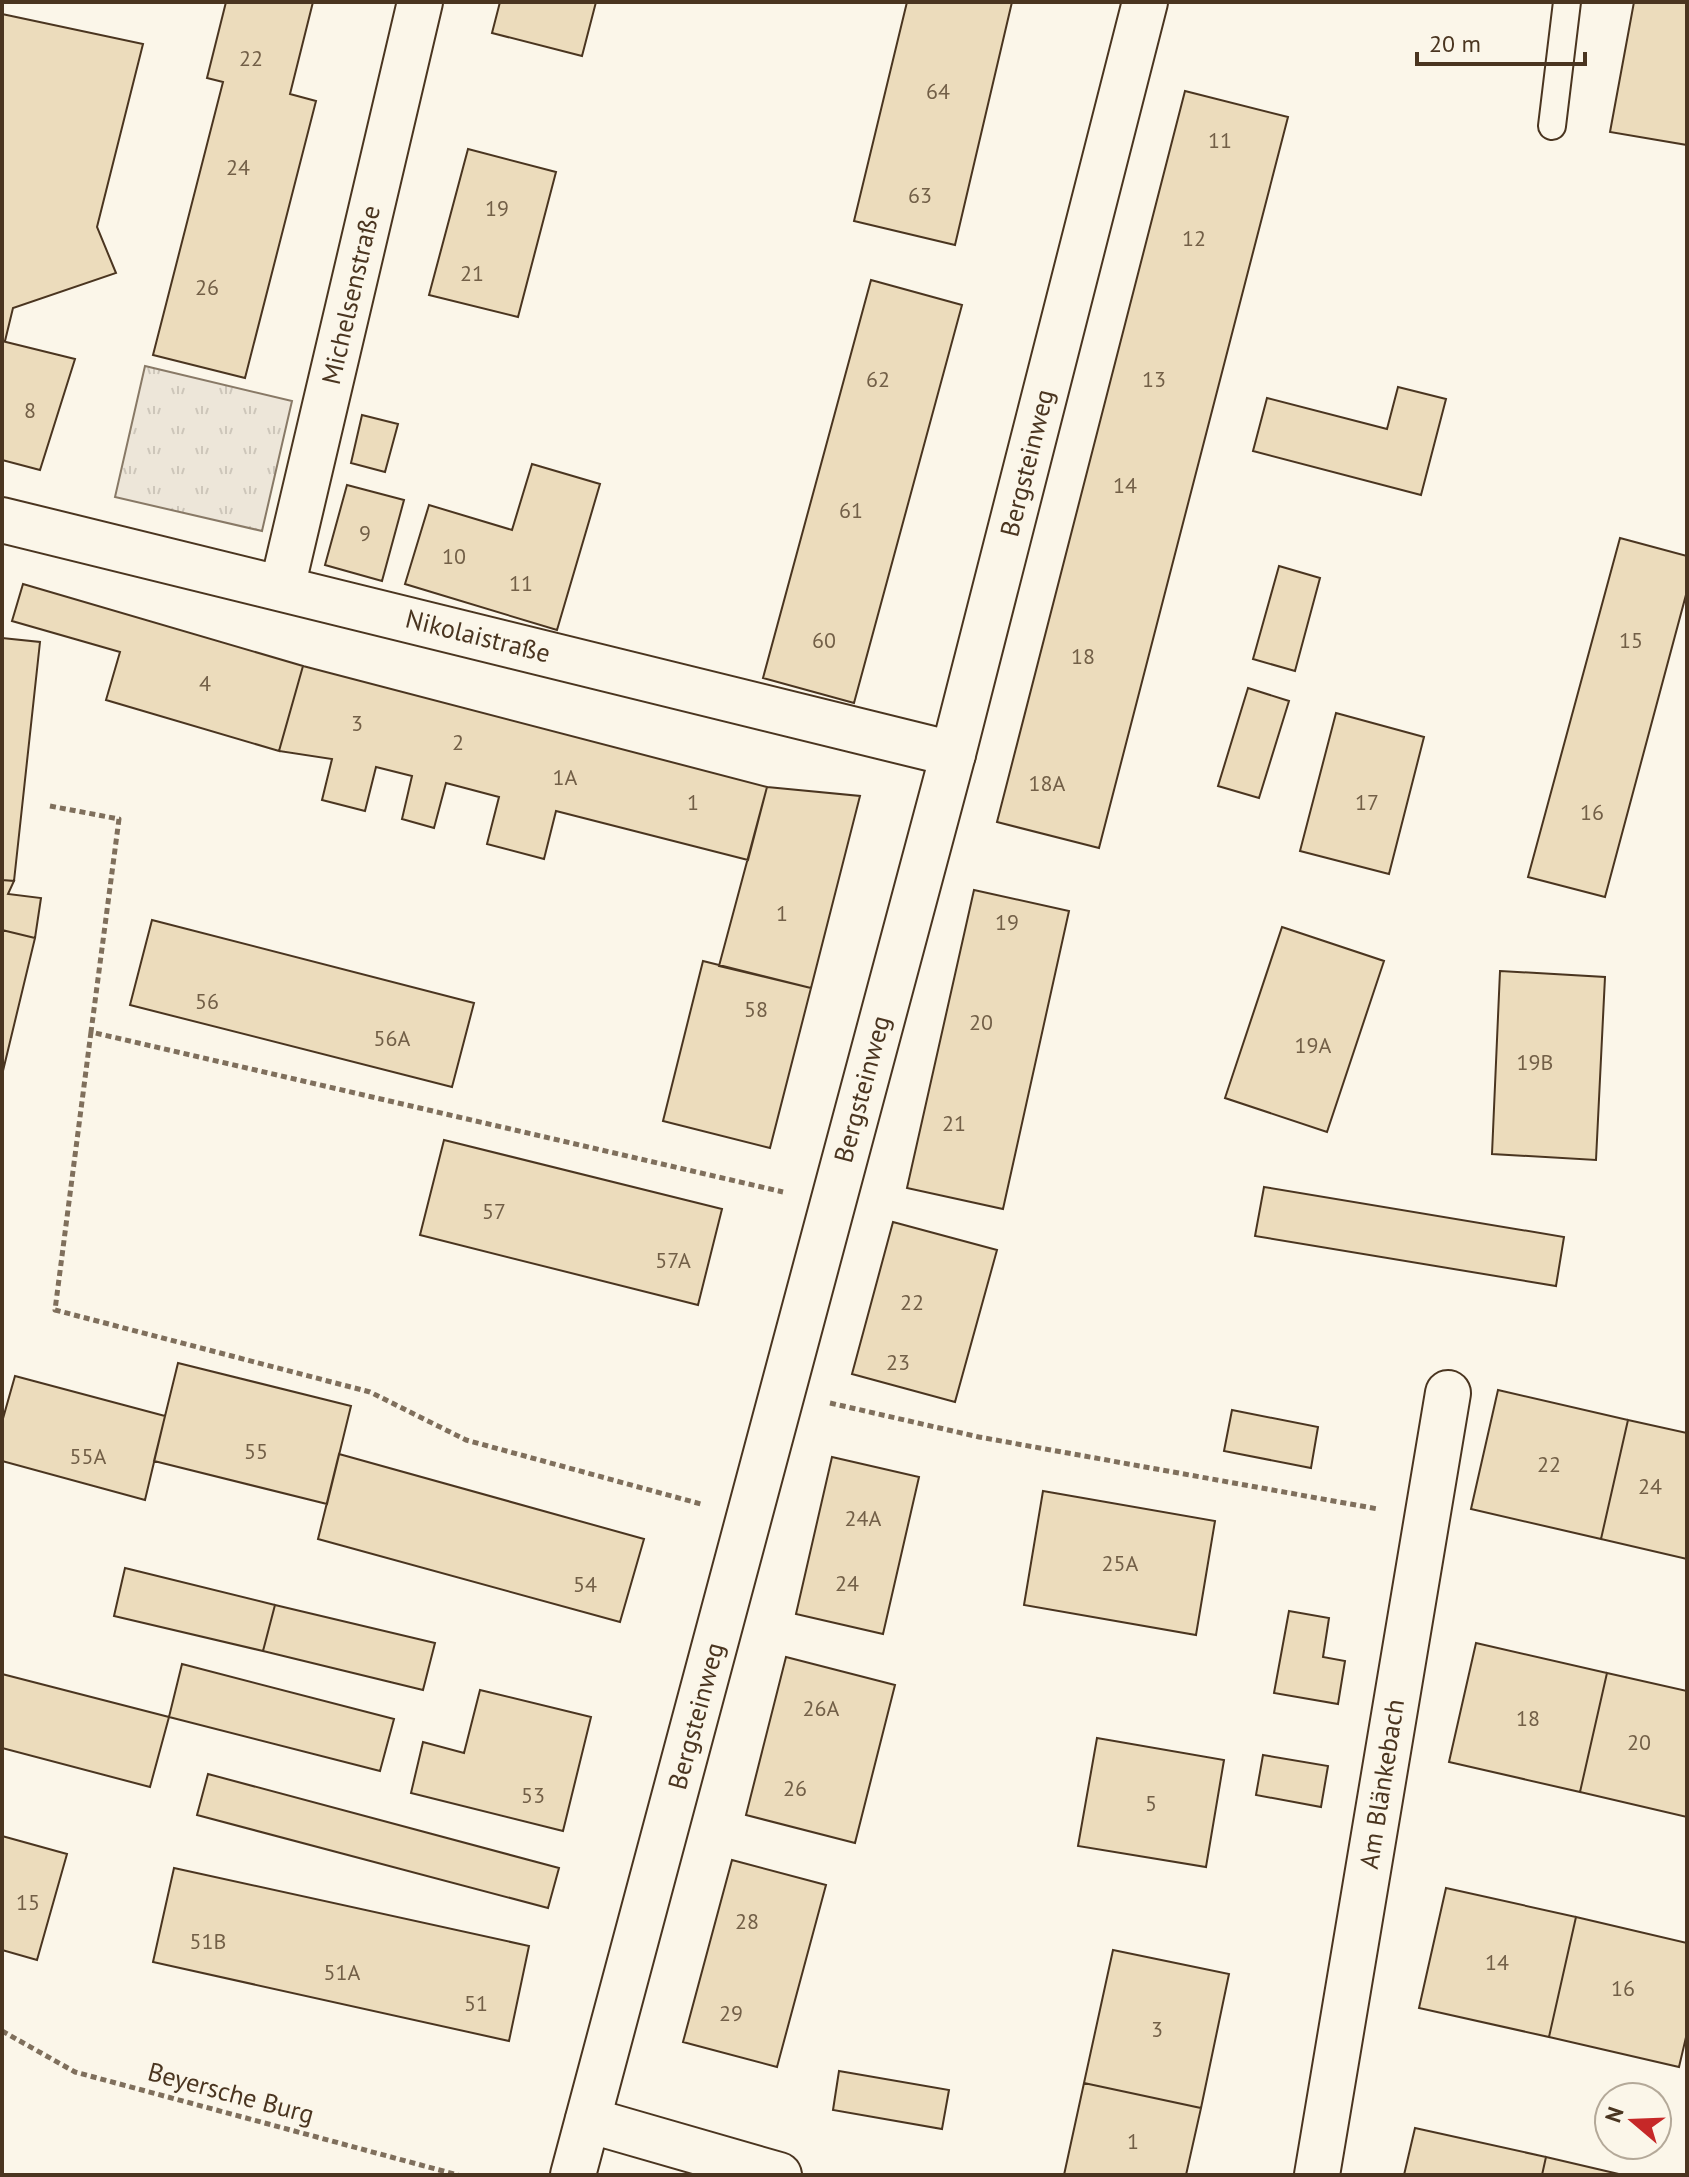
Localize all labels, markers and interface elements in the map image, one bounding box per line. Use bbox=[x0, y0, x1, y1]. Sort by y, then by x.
scale bar bbox=[1417, 16, 1585, 66]
text: 20 m bbox=[1429, 28, 1481, 59]
house number: 22 bbox=[239, 44, 263, 72]
house number: 64 bbox=[926, 77, 950, 105]
house number: 11 bbox=[1208, 126, 1232, 154]
house number: 24 bbox=[226, 153, 250, 181]
house number: 63 bbox=[908, 181, 932, 209]
house number: 19 bbox=[485, 194, 509, 222]
street label: Michelsenstraße bbox=[314, 202, 387, 388]
house number: 12 bbox=[1182, 224, 1206, 252]
house number: 21 bbox=[460, 259, 484, 287]
house number: 26 bbox=[195, 273, 219, 301]
house number: 62 bbox=[866, 365, 890, 393]
house number: 13 bbox=[1142, 365, 1166, 393]
street label: Bergsteinweg bbox=[992, 386, 1061, 540]
house number: 8 bbox=[24, 396, 36, 424]
house number: 14 bbox=[1113, 471, 1137, 499]
house number: 61 bbox=[839, 496, 863, 524]
house number: 9 bbox=[359, 519, 371, 547]
house number: 10 bbox=[442, 542, 466, 570]
house number: 11 bbox=[509, 569, 533, 597]
street label: Nikolaistraße bbox=[402, 602, 554, 669]
house number: 60 bbox=[812, 626, 836, 654]
house number: 15 bbox=[1619, 626, 1643, 654]
house number: 18 bbox=[1071, 642, 1095, 670]
house number: 4 bbox=[199, 669, 211, 697]
house number: 3 bbox=[351, 709, 363, 737]
house number: 2 bbox=[452, 728, 464, 756]
house number: 1A bbox=[553, 763, 578, 791]
house number: 18A bbox=[1029, 769, 1066, 797]
house number: 1 bbox=[687, 788, 699, 816]
house number: 17 bbox=[1355, 788, 1379, 816]
house number: 16 bbox=[1580, 798, 1604, 826]
house number: 1 bbox=[776, 899, 788, 927]
house number: 19 bbox=[995, 908, 1019, 936]
house number: 56 bbox=[195, 987, 219, 1015]
house number: 58 bbox=[744, 995, 768, 1023]
house number: 20 bbox=[969, 1008, 993, 1036]
street label: Bergsteinweg bbox=[826, 1012, 897, 1166]
house number: 56A bbox=[374, 1024, 411, 1052]
house number: 19A bbox=[1295, 1031, 1332, 1059]
house number: 19B bbox=[1517, 1048, 1553, 1076]
house number: 21 bbox=[942, 1109, 966, 1137]
house number: 57 bbox=[482, 1197, 506, 1225]
house number: 57A bbox=[655, 1246, 691, 1274]
house number: 22 bbox=[900, 1288, 924, 1316]
house number: 23 bbox=[886, 1348, 910, 1376]
house number: 55 bbox=[244, 1437, 268, 1465]
house number: 55A bbox=[70, 1442, 107, 1470]
house number: 22 bbox=[1537, 1450, 1561, 1478]
house number: 24 bbox=[1638, 1472, 1662, 1500]
house number: 24A bbox=[845, 1504, 882, 1532]
house number: 25A bbox=[1102, 1549, 1139, 1577]
house number: 24 bbox=[835, 1569, 859, 1597]
house number: 54 bbox=[573, 1570, 597, 1598]
street label: Bergsteinweg bbox=[660, 1639, 731, 1793]
house number: 26A bbox=[803, 1694, 840, 1722]
street label: Am Blänkebach bbox=[1352, 1697, 1411, 1871]
house number: 18 bbox=[1516, 1704, 1540, 1732]
house number: 20 bbox=[1627, 1728, 1651, 1756]
house number: 26 bbox=[783, 1774, 807, 1802]
house number: 53 bbox=[521, 1781, 545, 1809]
house number: 5 bbox=[1145, 1789, 1157, 1817]
house number: 15 bbox=[16, 1888, 40, 1916]
house number: 28 bbox=[735, 1907, 759, 1935]
house number: 51B bbox=[190, 1927, 226, 1955]
house number: 14 bbox=[1485, 1948, 1509, 1976]
house number: 51A bbox=[324, 1958, 361, 1986]
house number: 16 bbox=[1611, 1974, 1635, 2002]
house number: 51 bbox=[464, 1989, 488, 2017]
house number: 29 bbox=[719, 1999, 743, 2027]
house number: 3 bbox=[1151, 2015, 1163, 2043]
street label: Beyersche Burg bbox=[144, 2054, 318, 2131]
north arrow bbox=[1593, 2081, 1673, 2161]
text: N bbox=[1598, 2103, 1630, 2126]
house number: 1 bbox=[1127, 2127, 1139, 2155]

